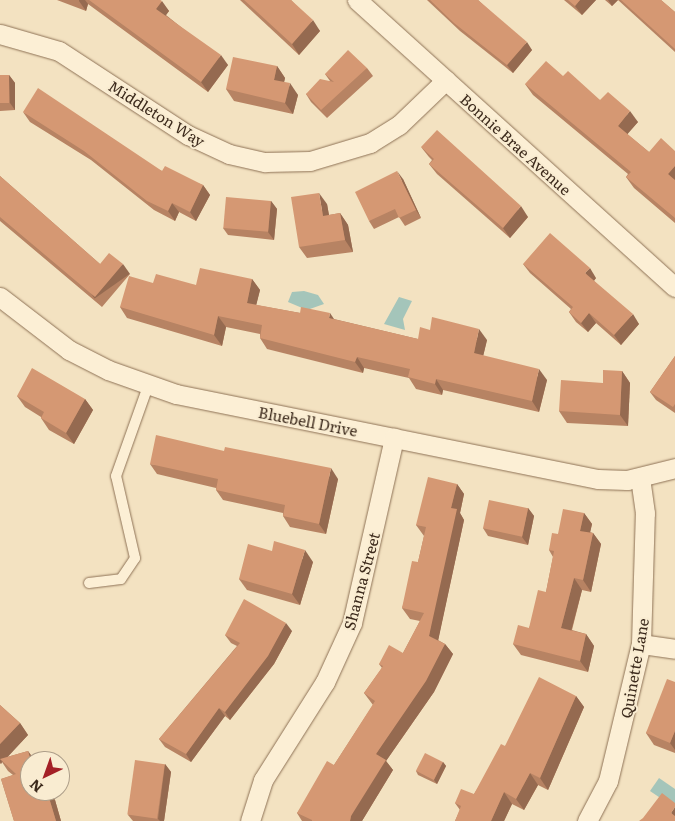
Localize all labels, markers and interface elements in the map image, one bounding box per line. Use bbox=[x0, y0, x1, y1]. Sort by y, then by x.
street label: Middleton Way bbox=[106, 76, 208, 150]
street label: Bonnie Brae Avenue bbox=[457, 90, 575, 198]
street label: Bluebell Drive bbox=[257, 403, 359, 439]
street label: Shanna Street bbox=[339, 530, 383, 632]
street label: Quinette Lane bbox=[616, 617, 652, 719]
north arrow bbox=[20, 751, 70, 801]
text: N bbox=[25, 775, 47, 798]

